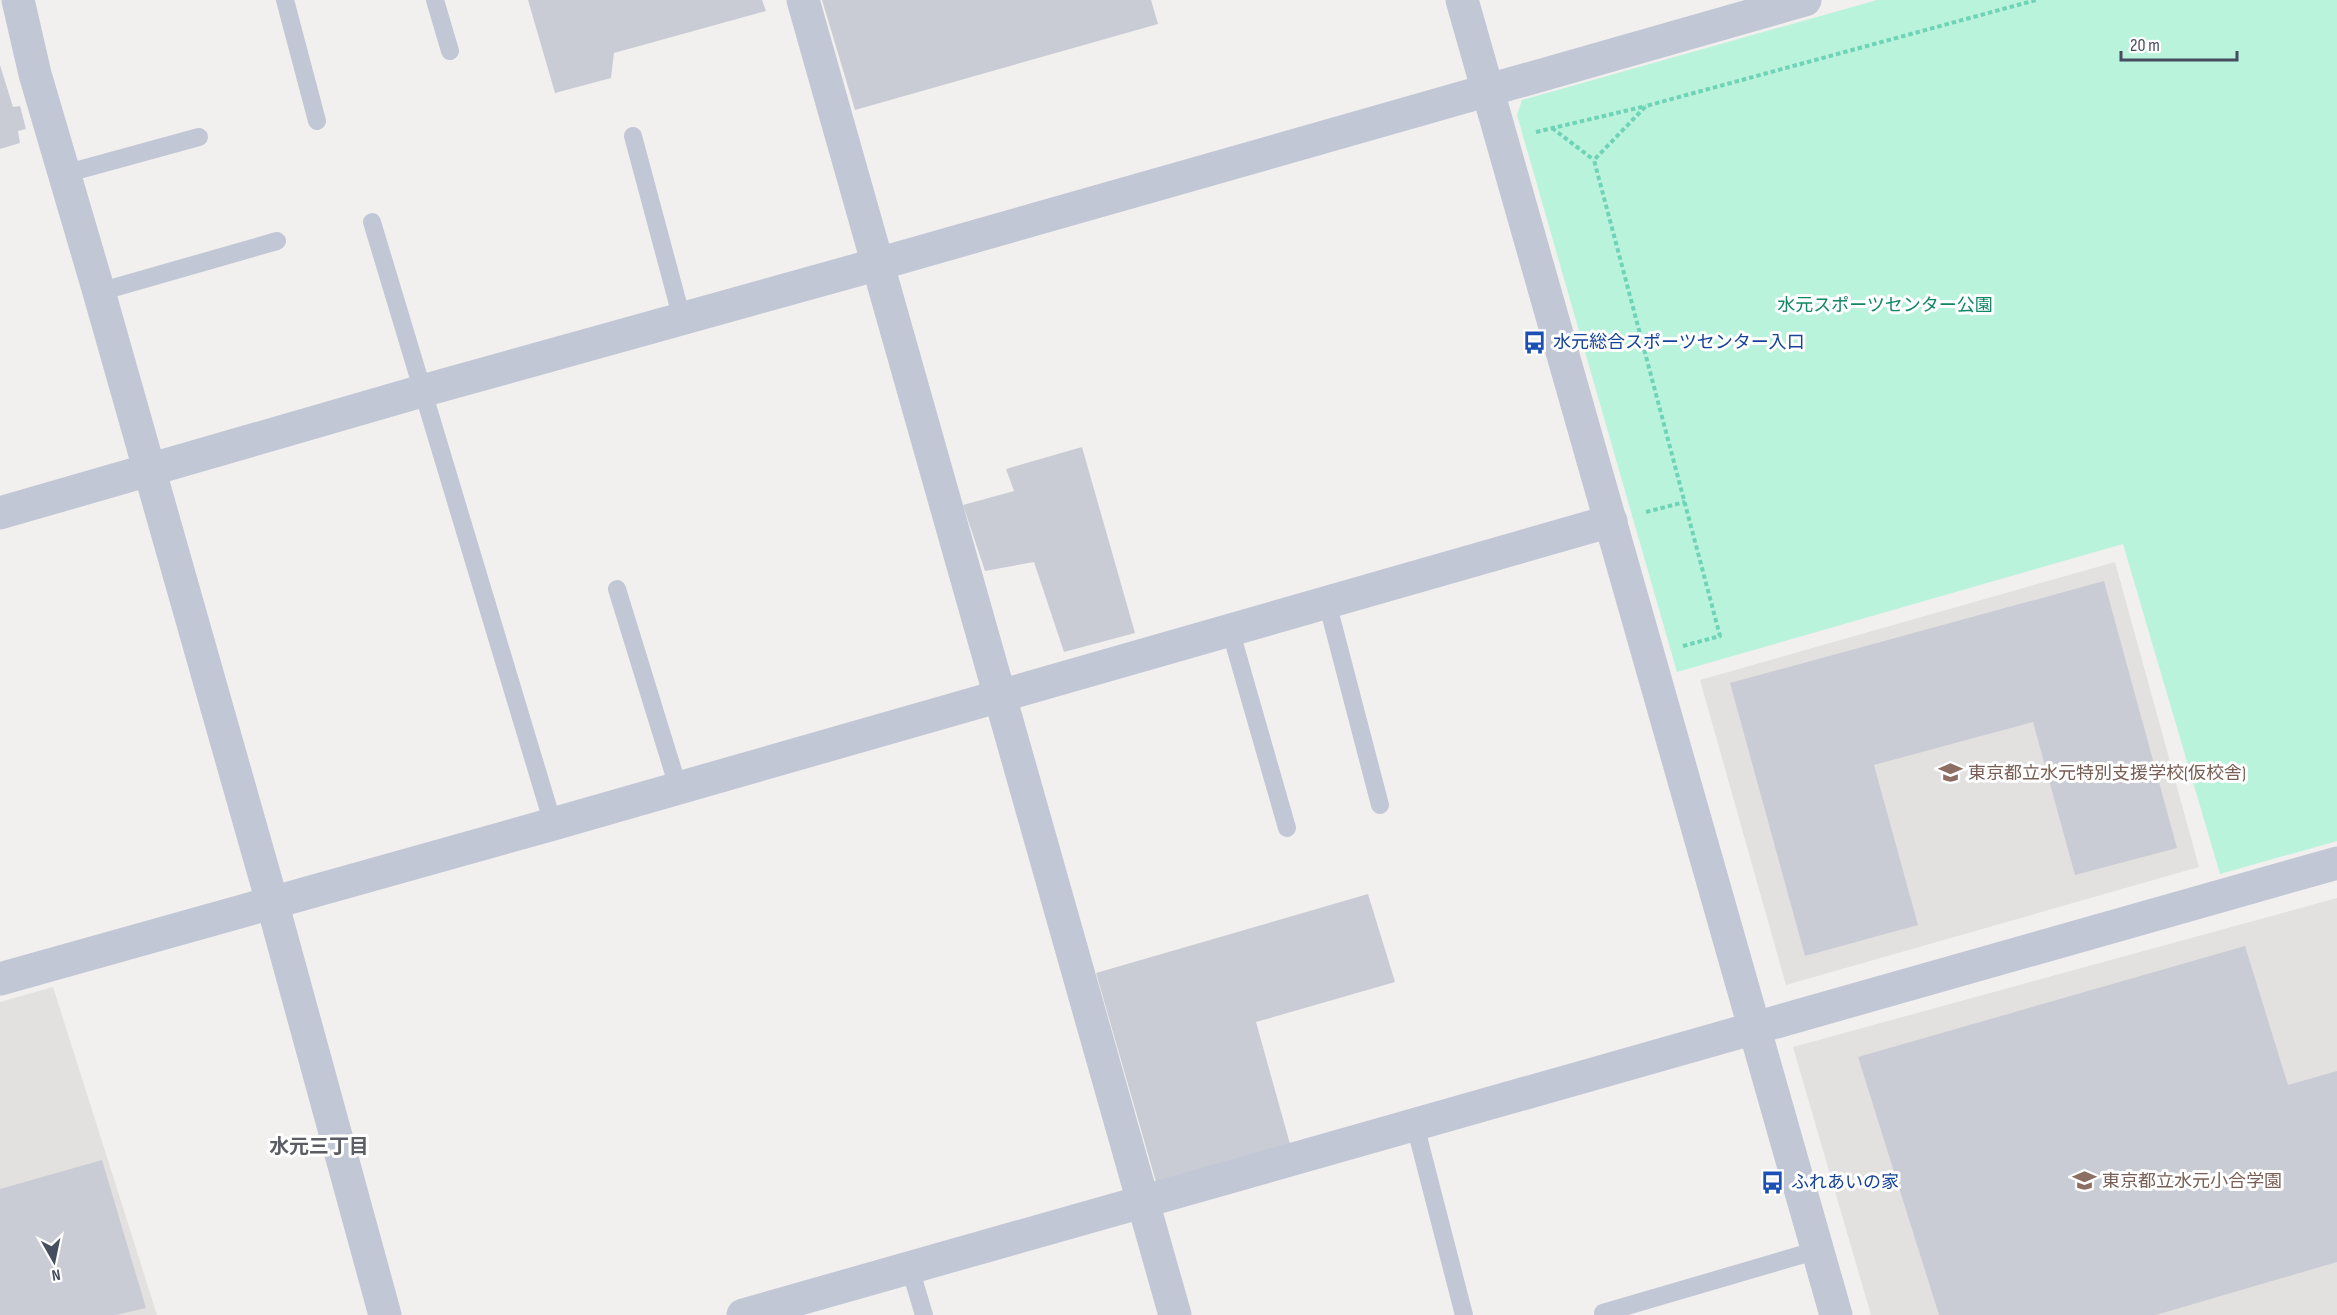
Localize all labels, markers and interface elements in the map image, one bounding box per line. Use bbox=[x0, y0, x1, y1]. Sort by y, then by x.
scale bar bbox=[2121, 24, 2236, 62]
text: 20 m bbox=[2130, 35, 2160, 56]
park label: 水元スポーツセンター公園 bbox=[1777, 295, 1993, 316]
bus stop icon: 水元総合スポーツセンター入口 bbox=[1522, 329, 1548, 355]
place label: 水元総合スポーツセンター入口 bbox=[1553, 332, 1805, 353]
school or university icon: 東京都立水元特別支援学校(仮校舎) bbox=[1937, 760, 1963, 786]
place label: 東京都立水元特別支援学校(仮校舎) bbox=[1968, 763, 2246, 784]
district label: 水元三丁目 bbox=[269, 1135, 369, 1159]
school or university icon: 東京都立水元小合学園 bbox=[2071, 1168, 2097, 1194]
bus stop icon: ふれあいの家 bbox=[1760, 1169, 1786, 1195]
place label: 東京都立水元小合学園 bbox=[2102, 1171, 2282, 1192]
place label: ふれあいの家 bbox=[1791, 1172, 1899, 1193]
north arrow bbox=[24, 1231, 84, 1291]
text: N bbox=[50, 1264, 62, 1284]

